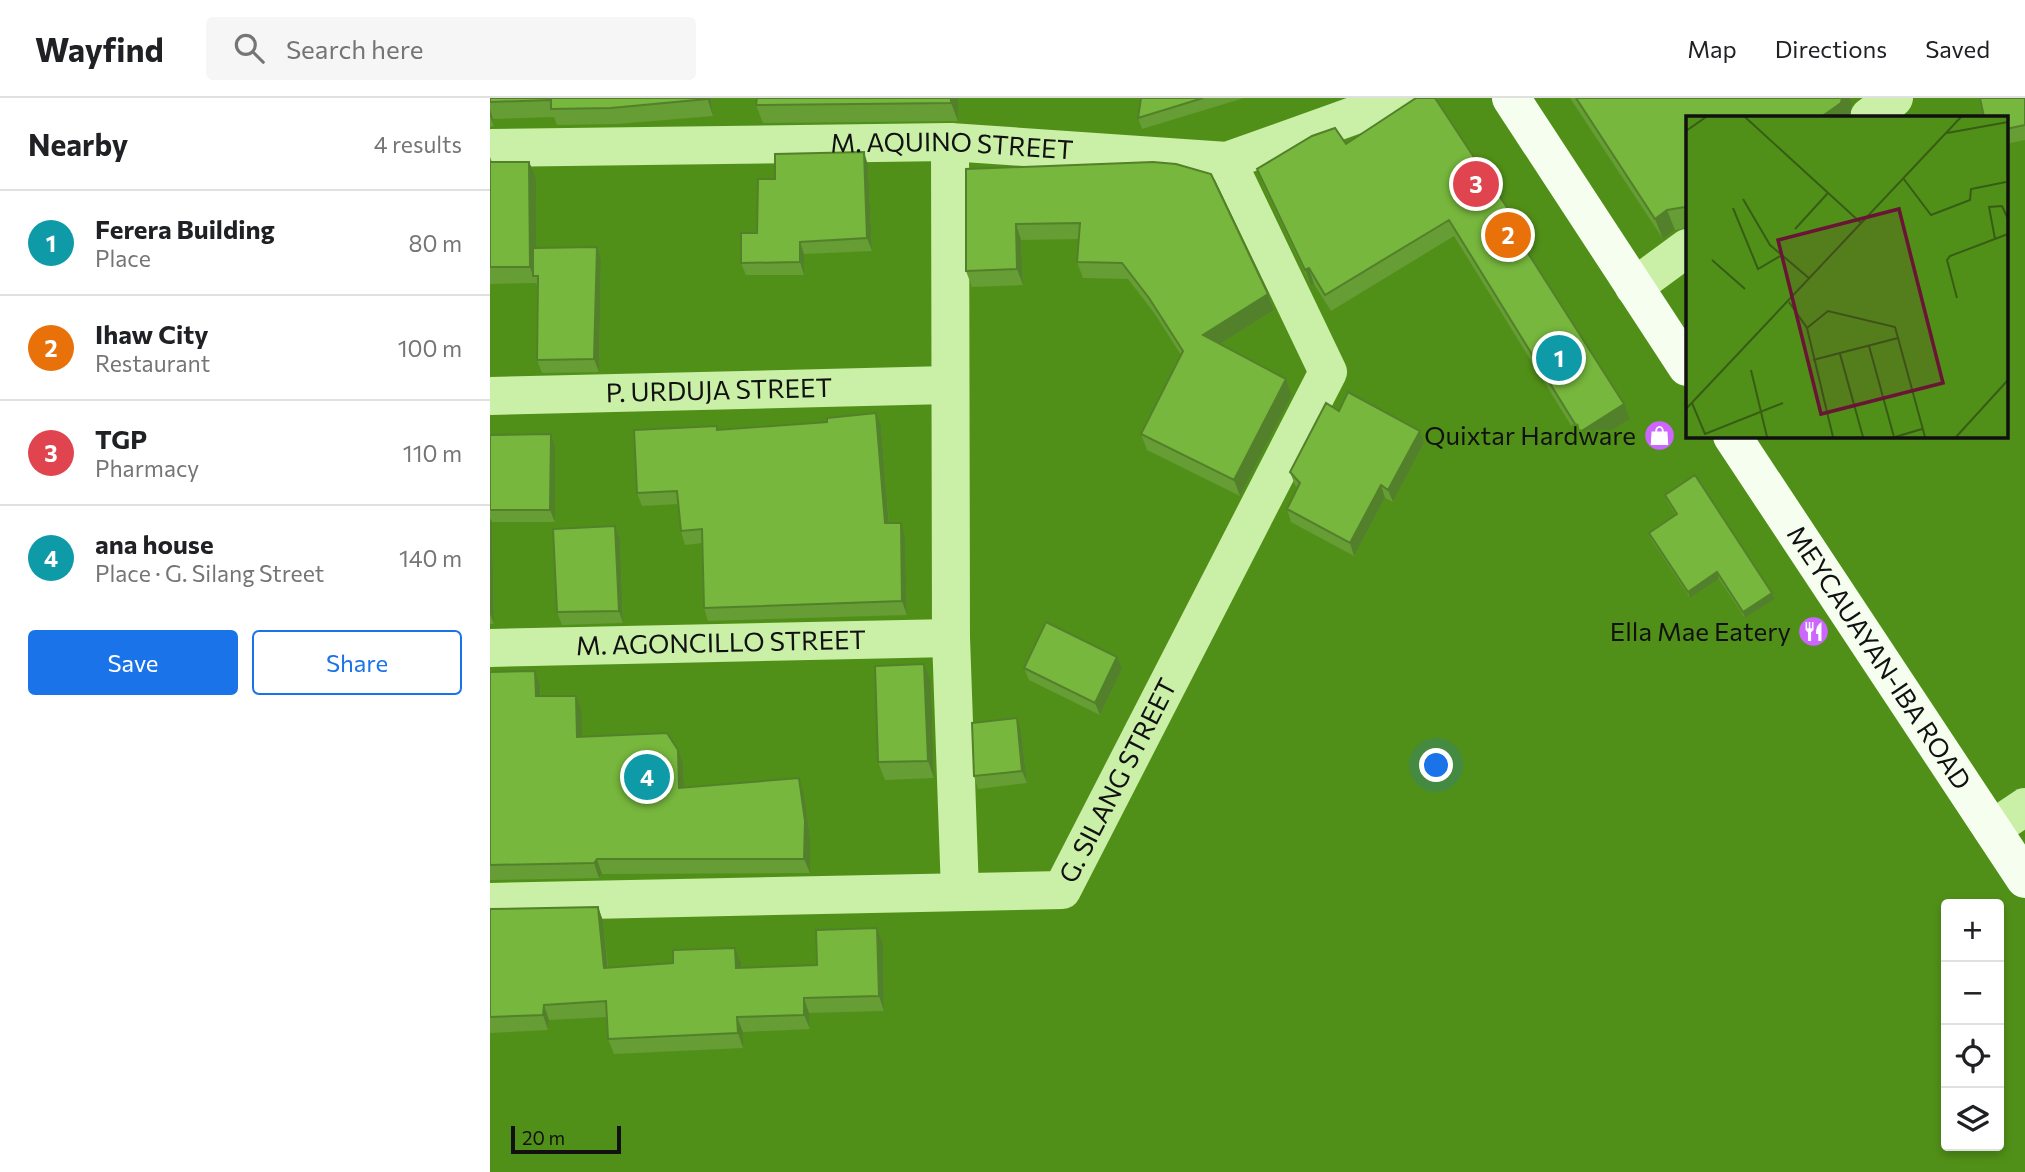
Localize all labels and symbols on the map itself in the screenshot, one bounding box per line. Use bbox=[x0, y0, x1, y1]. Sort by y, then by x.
inset map bbox=[1686, 116, 2008, 438]
street label: M. AQUINO STREET bbox=[830, 125, 1074, 164]
pin: 3 bbox=[1453, 158, 1499, 210]
pin: 2 bbox=[1485, 209, 1531, 261]
pin: 1 bbox=[1536, 332, 1582, 384]
street label: P. URDUJA STREET bbox=[605, 371, 832, 407]
place label: Quixtar Hardware bbox=[1424, 419, 1636, 450]
shop icon: Quixtar Hardware bbox=[1642, 419, 1676, 453]
street label: MEYCAUAYAN-IBA ROAD bbox=[1782, 519, 1978, 795]
place label: Ella Mae Eatery bbox=[1610, 615, 1791, 646]
restaurant icon: Ella Mae Eatery bbox=[1797, 615, 1831, 649]
street label: M. AGONCILLO STREET bbox=[575, 623, 866, 660]
street label: G. SILANG STREET bbox=[1051, 673, 1182, 888]
your location bbox=[1419, 748, 1453, 782]
pin: 4 bbox=[624, 751, 670, 803]
scale bar bbox=[511, 1123, 621, 1155]

